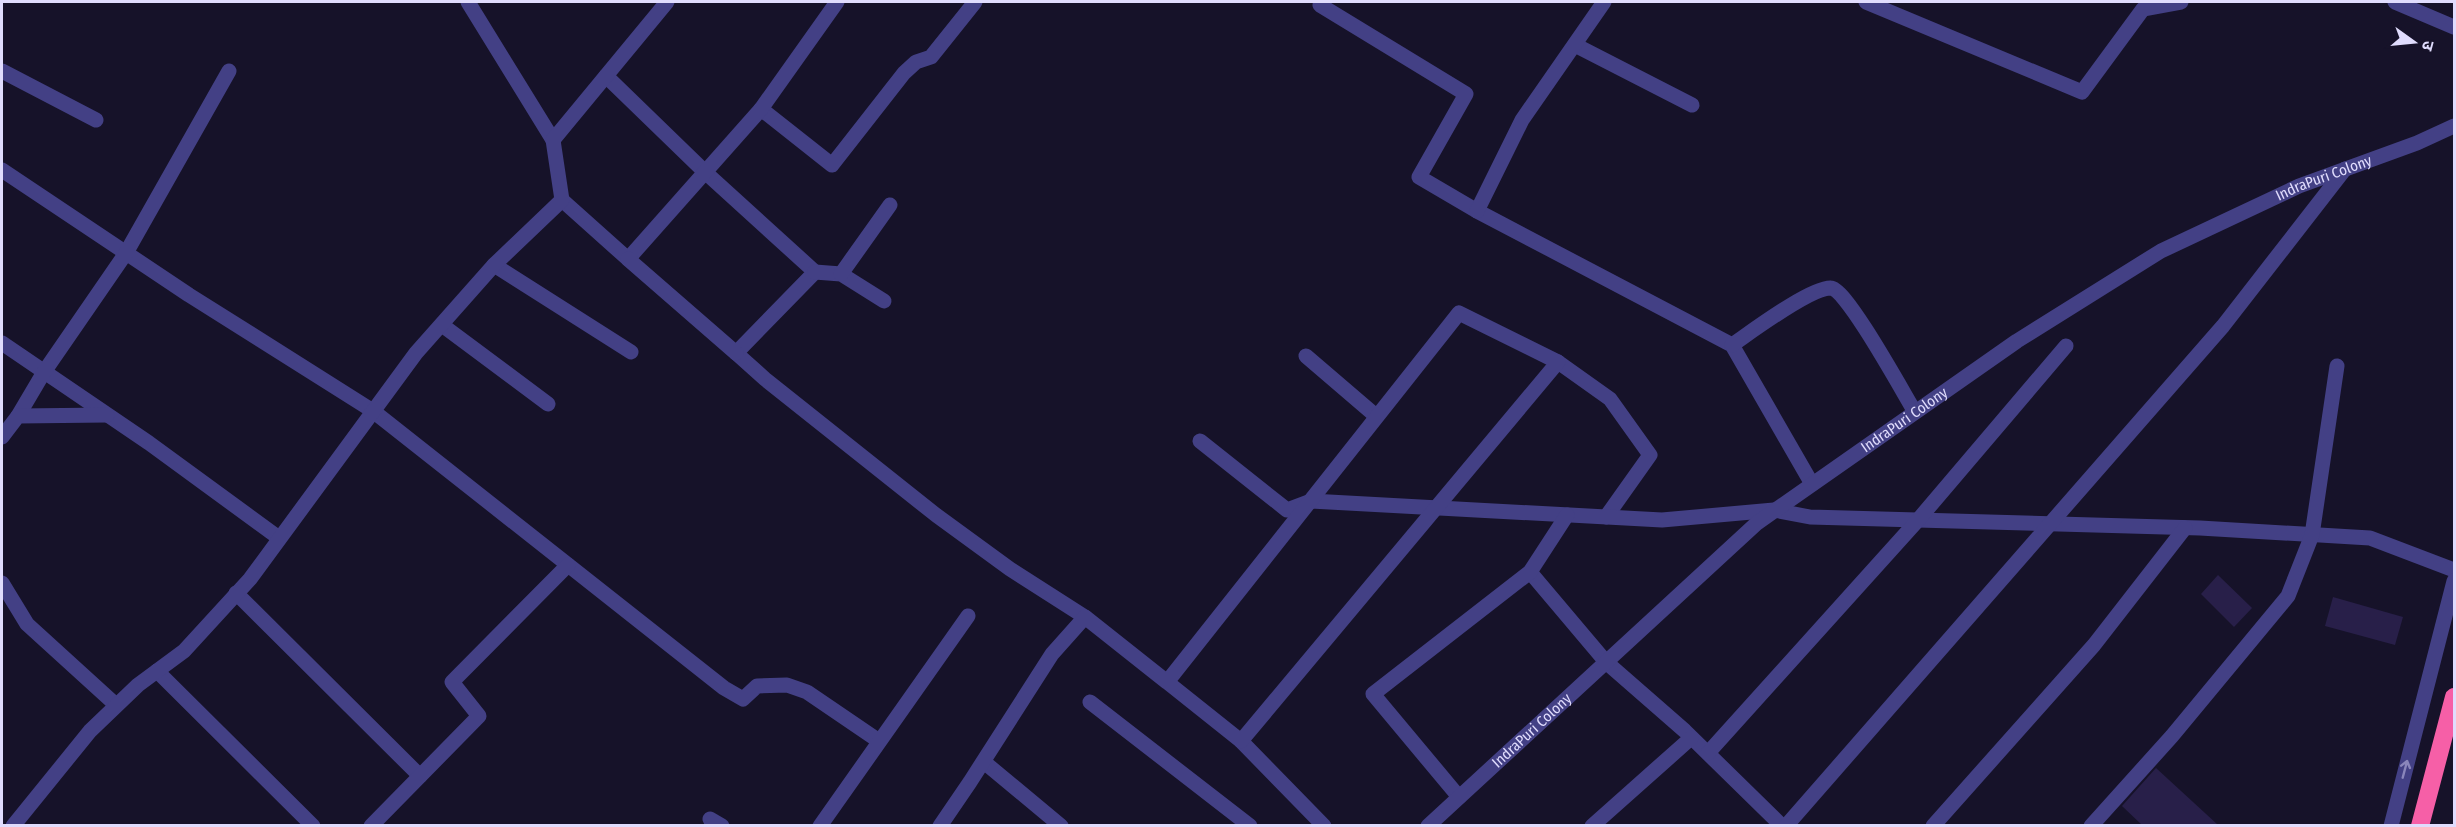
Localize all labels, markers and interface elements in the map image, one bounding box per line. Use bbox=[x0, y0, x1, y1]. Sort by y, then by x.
north arrow bbox=[2384, 12, 2444, 72]
text: उ bbox=[2417, 39, 2438, 53]
street label: IndraPuri Colony bbox=[2273, 151, 2374, 205]
street label: IndraPuri Colony bbox=[1858, 383, 1951, 456]
street label: IndraPuri Colony bbox=[1488, 689, 1575, 771]
one-way arrow bbox=[2400, 760, 2412, 779]

